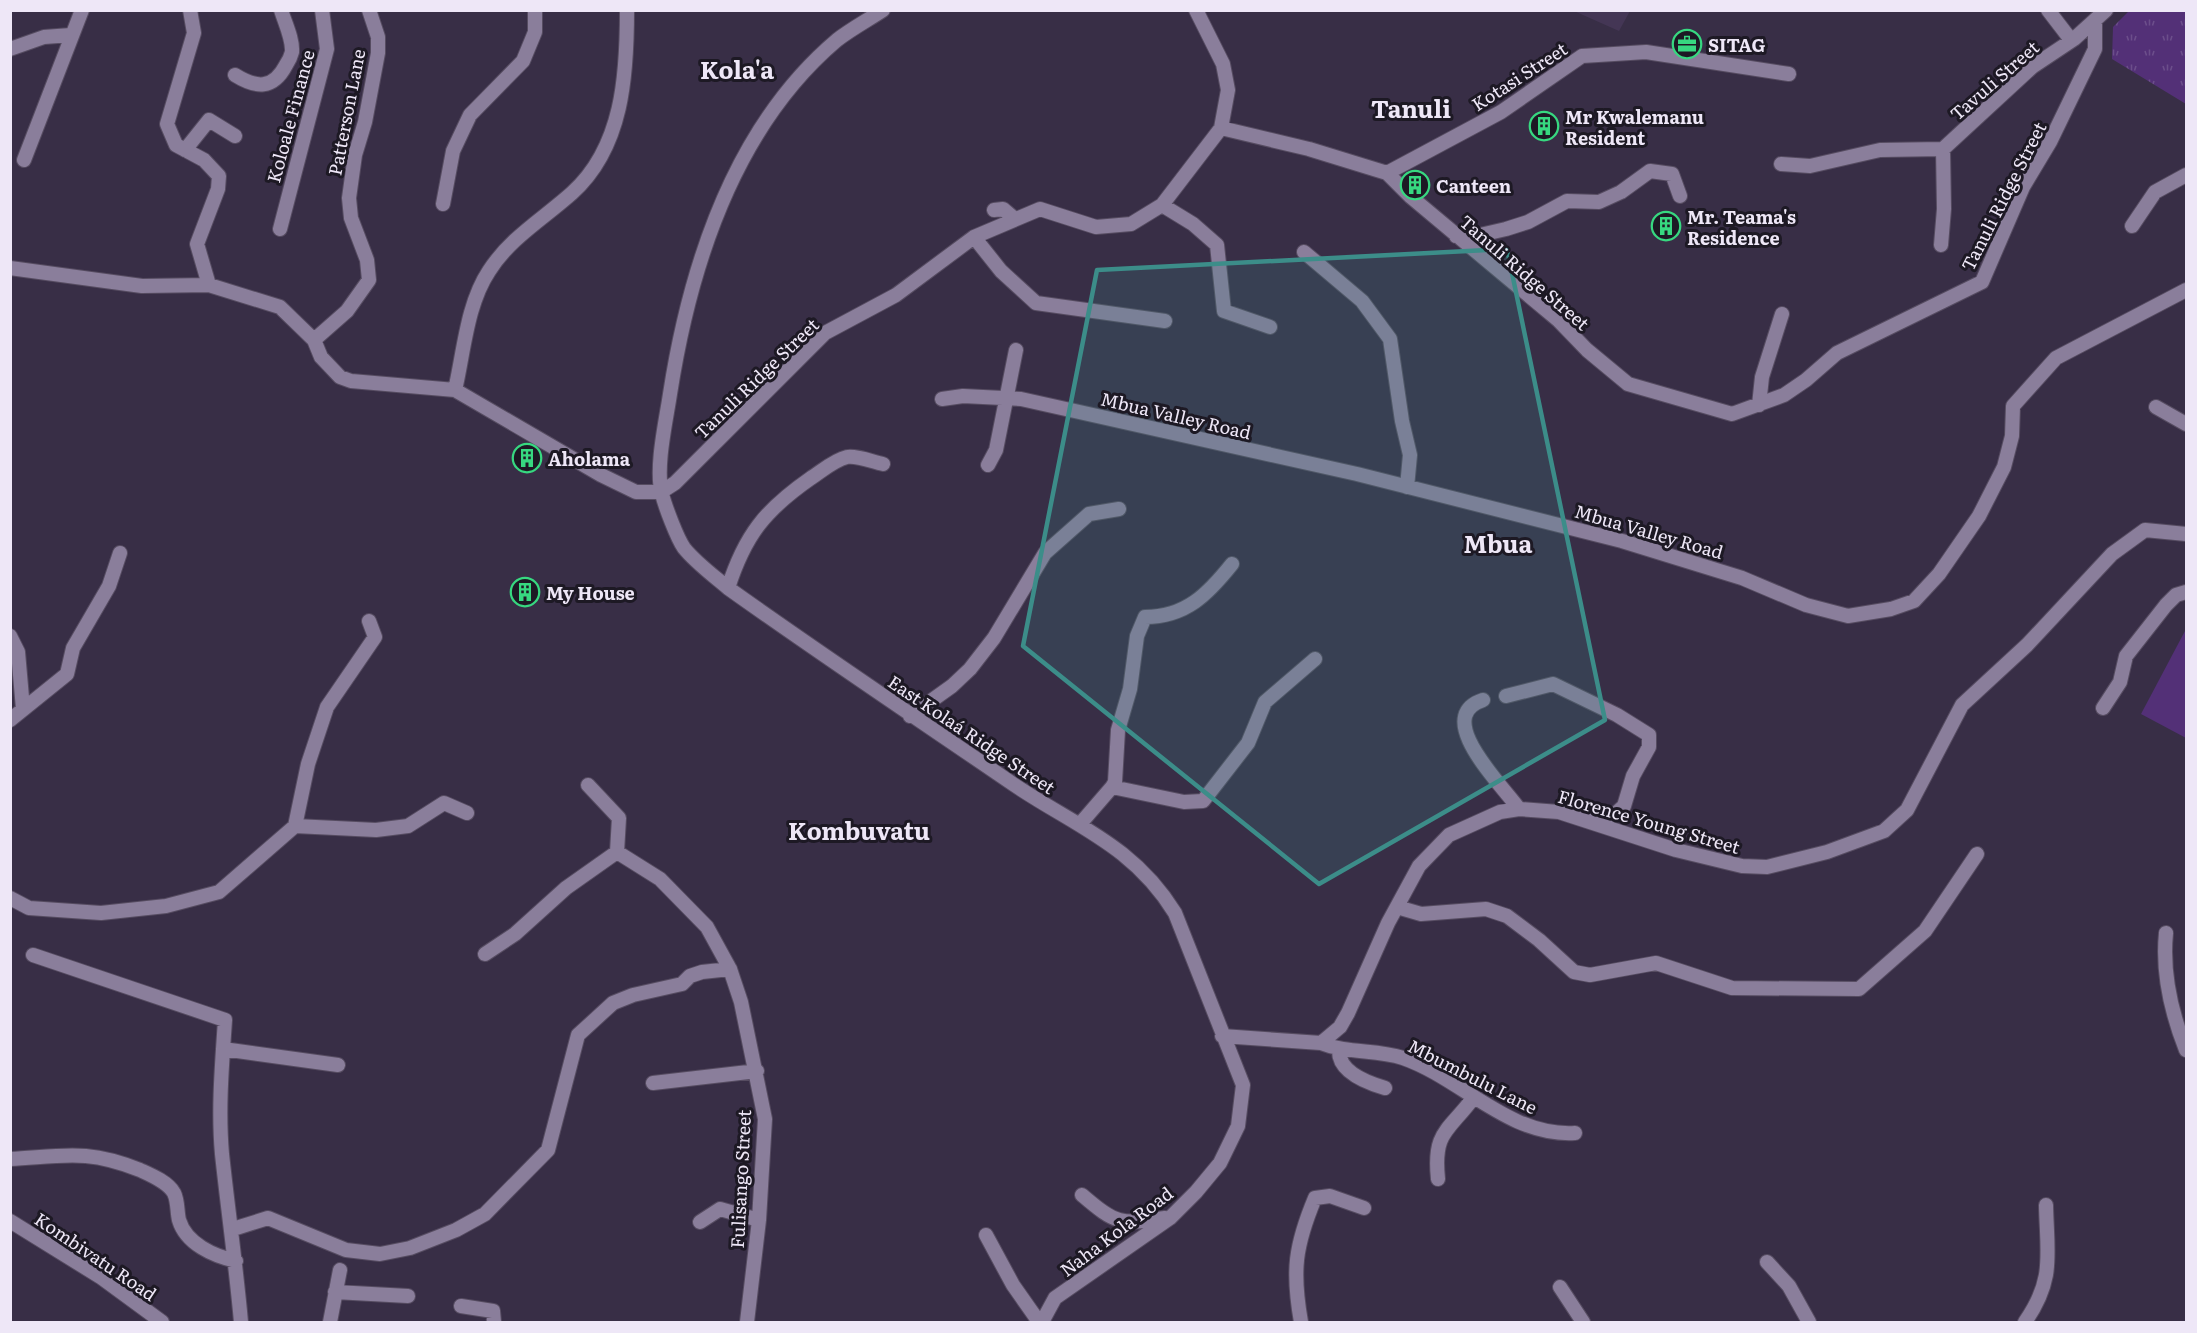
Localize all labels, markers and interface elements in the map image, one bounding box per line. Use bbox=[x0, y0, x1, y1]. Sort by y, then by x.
office icon: SITAG bbox=[1671, 28, 1703, 60]
place label: SITAG bbox=[1708, 31, 1765, 58]
street label: Tavuli Street bbox=[1944, 33, 2045, 126]
street label: Kotasi Street bbox=[1466, 35, 1573, 117]
street label: Koloale Finance bbox=[259, 46, 321, 186]
street label: Patterson Lane bbox=[321, 46, 371, 178]
district label: Kola'a bbox=[700, 51, 774, 86]
district label: Tanuli bbox=[1371, 90, 1451, 125]
place label: Mr Kwalemanu Resident bbox=[1565, 103, 1704, 151]
building icon: Mr Kwalemanu Resident bbox=[1528, 110, 1560, 142]
street label: Tanuli Ridge Street bbox=[1954, 116, 2053, 275]
building icon: Canteen bbox=[1399, 169, 1431, 201]
place label: Canteen bbox=[1436, 172, 1512, 199]
place label: Mr. Teama's Residence bbox=[1687, 203, 1796, 251]
street label: Tanuli Ridge Street bbox=[1454, 208, 1596, 337]
building icon: Mr. Teama's Residence bbox=[1650, 210, 1682, 242]
street label: Tanuli Ridge Street bbox=[688, 311, 825, 445]
street label: Mbua Valley Road bbox=[1098, 385, 1254, 445]
building icon: Aholama bbox=[511, 442, 543, 474]
place label: Aholama bbox=[548, 445, 631, 472]
street label: Mbua Valley Road bbox=[1571, 497, 1727, 565]
district label: Mbua bbox=[1464, 525, 1533, 560]
building icon: My House bbox=[509, 576, 541, 608]
place label: My House bbox=[546, 579, 635, 606]
street label: East Kolaá Ridge Street bbox=[883, 668, 1062, 801]
street label: Florence Young Street bbox=[1555, 782, 1744, 860]
district label: Kombuvatu bbox=[788, 812, 930, 847]
street label: Mbumbulu Lane bbox=[1404, 1032, 1542, 1120]
street label: Fulisango Street bbox=[723, 1108, 757, 1249]
street label: Naha Kola Road bbox=[1054, 1179, 1178, 1283]
street label: Kombivatu Road bbox=[30, 1205, 162, 1307]

